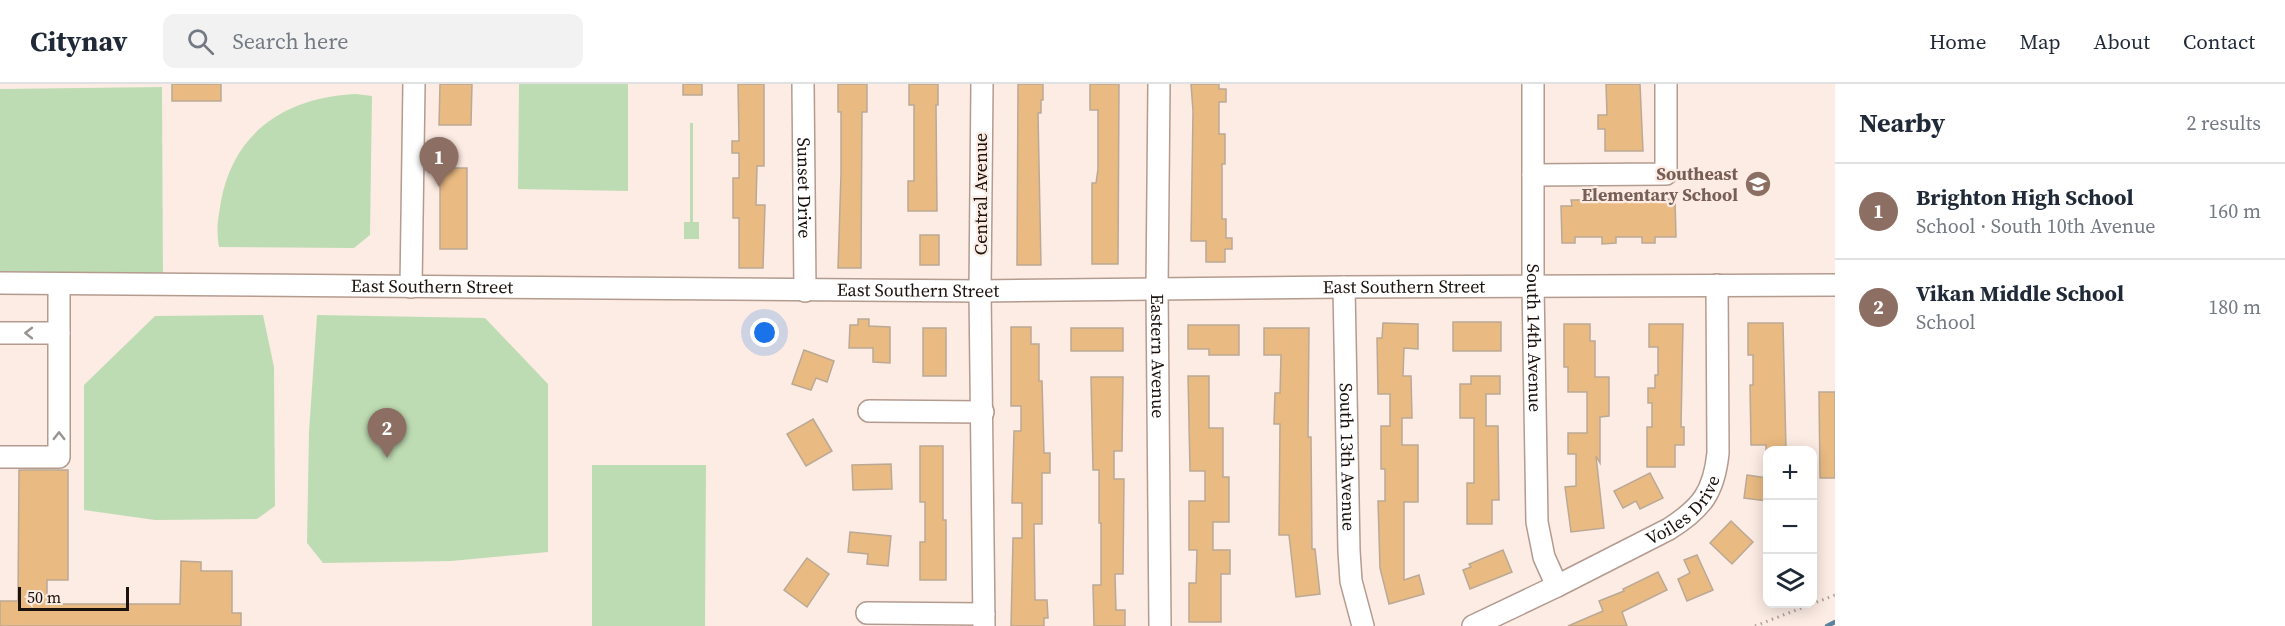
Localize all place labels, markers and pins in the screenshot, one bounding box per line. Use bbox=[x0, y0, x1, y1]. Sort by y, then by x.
pin: 1 bbox=[420, 138, 458, 187]
place label: Southeast Elementary School bbox=[1581, 161, 1739, 207]
school or university icon: Southeast Elementary School bbox=[1743, 169, 1773, 199]
pin: 2 bbox=[368, 408, 406, 458]

